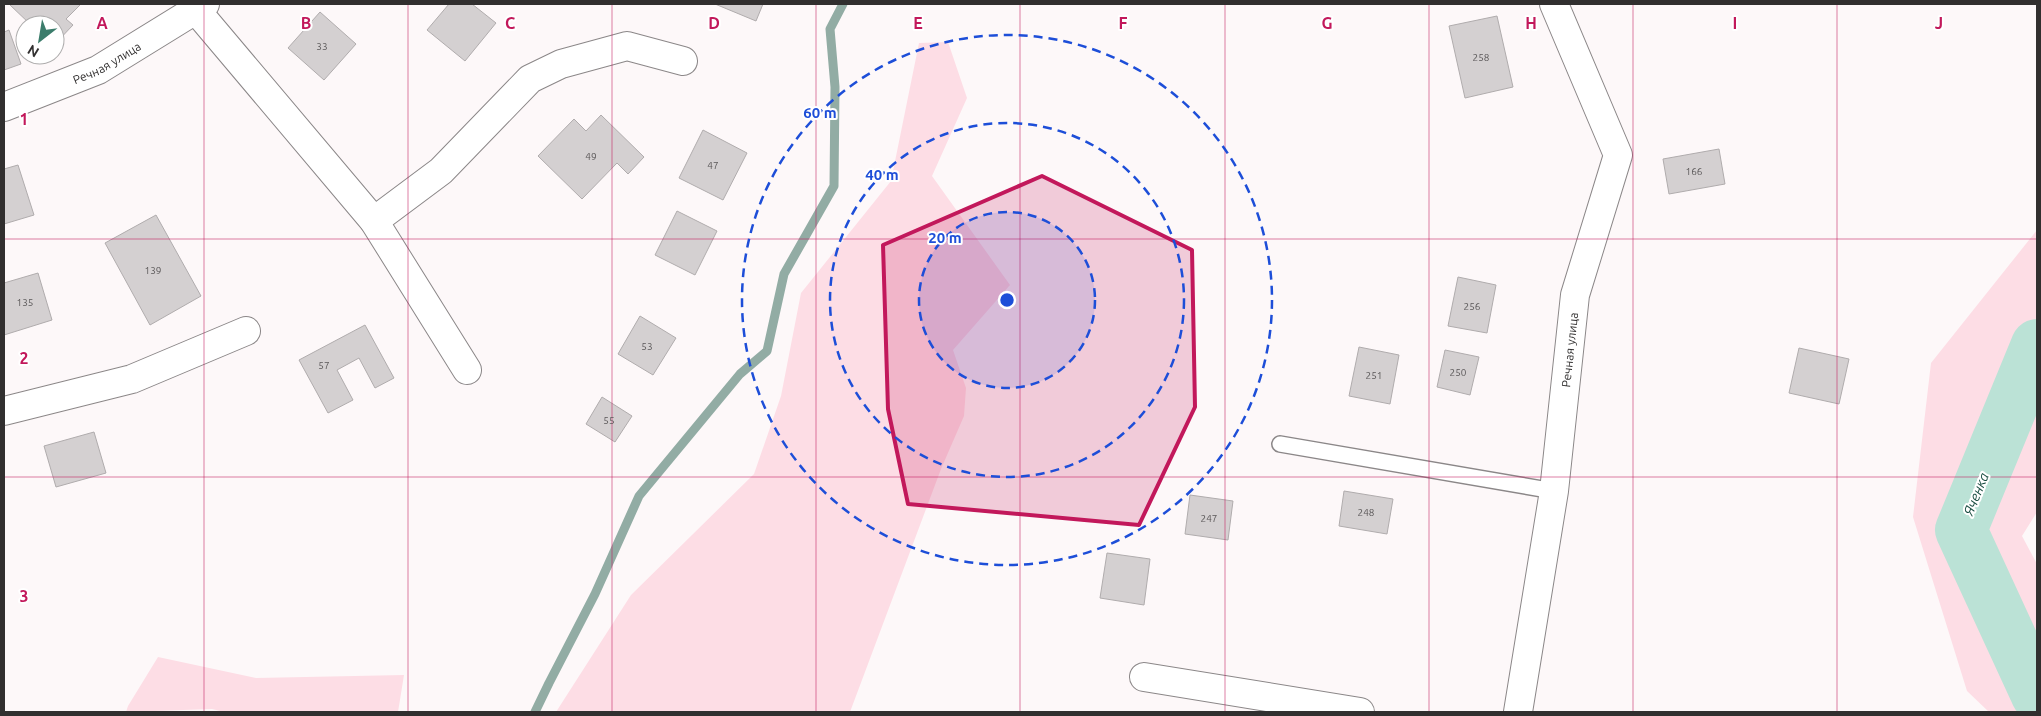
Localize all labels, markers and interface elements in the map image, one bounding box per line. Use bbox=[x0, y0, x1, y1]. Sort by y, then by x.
text: A bbox=[96, 14, 108, 32]
text: B bbox=[301, 14, 311, 32]
text: C bbox=[505, 14, 515, 32]
text: D bbox=[708, 14, 720, 32]
text: E bbox=[913, 14, 923, 32]
text: F bbox=[1119, 14, 1128, 32]
text: G bbox=[1321, 14, 1333, 32]
text: H bbox=[1525, 14, 1537, 32]
text: I bbox=[1733, 14, 1737, 32]
text: J bbox=[1935, 14, 1943, 32]
north arrow bbox=[15, 15, 65, 65]
street label: Речная улица bbox=[71, 39, 143, 86]
house number: 33 bbox=[316, 41, 328, 52]
text: N bbox=[25, 42, 42, 61]
house number: 258 bbox=[1473, 52, 1490, 63]
text: 60 m bbox=[803, 104, 837, 121]
text: 1 bbox=[19, 110, 29, 128]
house number: 49 bbox=[585, 151, 597, 162]
house number: 47 bbox=[707, 160, 719, 171]
text: 40 m bbox=[865, 166, 899, 183]
house number: 166 bbox=[1686, 166, 1703, 177]
text: 20 m bbox=[928, 229, 962, 246]
house number: 139 bbox=[145, 265, 161, 276]
centre of rings bbox=[998, 291, 1016, 309]
house number: 135 bbox=[17, 297, 33, 308]
house number: 256 bbox=[1464, 301, 1481, 312]
street label: Речная улица bbox=[1559, 312, 1580, 388]
house number: 53 bbox=[641, 341, 653, 352]
text: 2 bbox=[19, 349, 29, 367]
house number: 57 bbox=[318, 360, 330, 371]
house number: 250 bbox=[1450, 367, 1467, 378]
house number: 251 bbox=[1366, 370, 1382, 381]
house number: 55 bbox=[603, 415, 615, 426]
water label: Яченка bbox=[1960, 470, 1992, 519]
house number: 248 bbox=[1358, 507, 1375, 518]
house number: 247 bbox=[1201, 513, 1217, 524]
text: 3 bbox=[19, 587, 29, 605]

